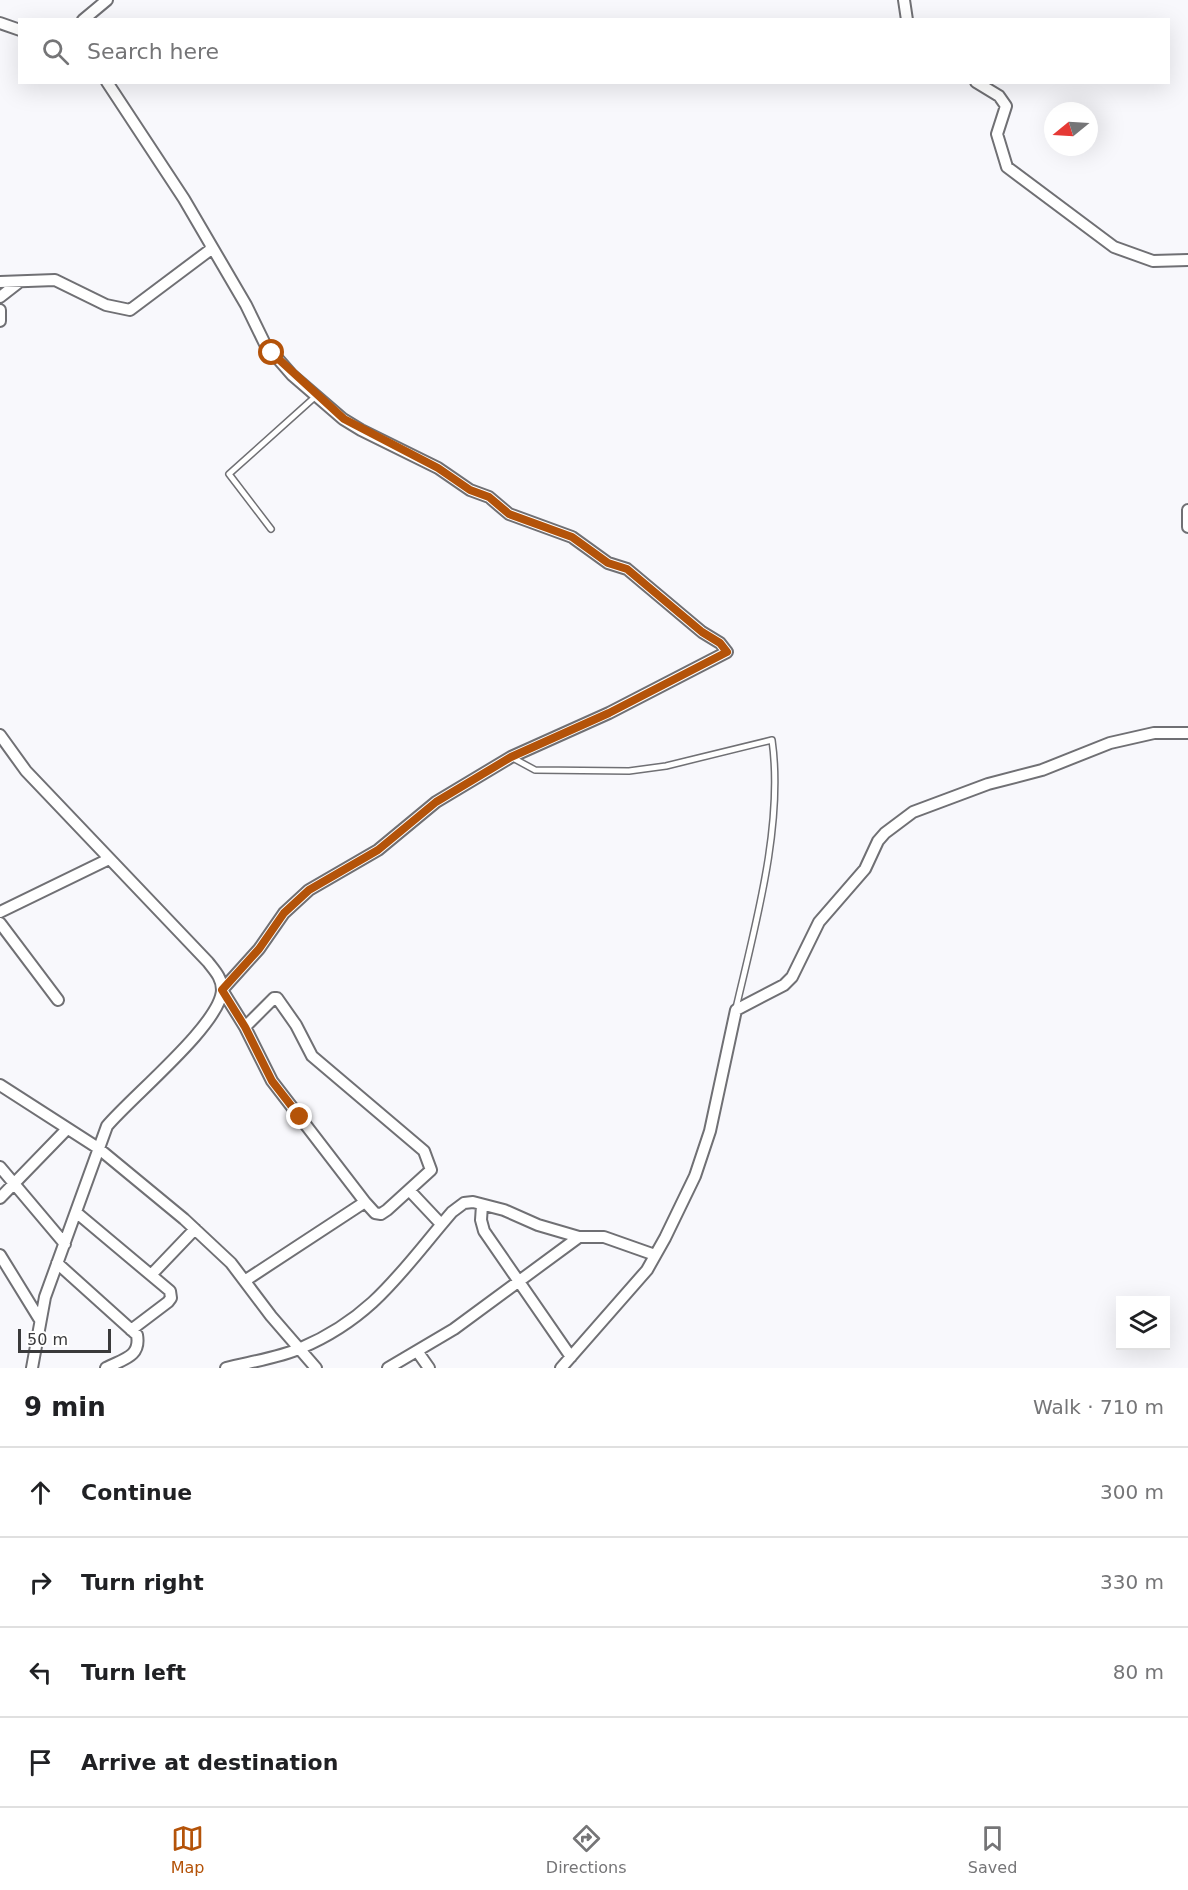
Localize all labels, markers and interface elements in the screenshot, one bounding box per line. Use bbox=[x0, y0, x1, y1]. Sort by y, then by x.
search box bbox=[18, 18, 1170, 84]
icon: search bbox=[39, 35, 72, 68]
text: Search here bbox=[87, 39, 219, 64]
north arrow bbox=[1044, 102, 1098, 156]
route start bbox=[258, 339, 284, 365]
route end bbox=[286, 1103, 312, 1129]
map controls bbox=[1116, 1296, 1170, 1350]
button: layers bbox=[1116, 1296, 1170, 1350]
scale bar bbox=[18, 1326, 111, 1354]
text: 50 m bbox=[27, 1330, 68, 1349]
text: 9 min bbox=[24, 1392, 106, 1422]
text: Walk · 710 m bbox=[1033, 1395, 1164, 1419]
icon: ahead bbox=[24, 1476, 57, 1509]
text: Continue bbox=[81, 1480, 192, 1505]
text: 300 m bbox=[1100, 1480, 1164, 1504]
icon: right bbox=[24, 1566, 57, 1599]
text: Turn right bbox=[81, 1570, 204, 1595]
text: 330 m bbox=[1100, 1570, 1164, 1594]
icon: left bbox=[24, 1656, 57, 1689]
text: Turn left bbox=[81, 1660, 186, 1685]
text: 80 m bbox=[1113, 1660, 1164, 1684]
icon: arrive bbox=[24, 1746, 57, 1779]
text: Arrive at destination bbox=[81, 1750, 338, 1775]
tab: Map bbox=[171, 1822, 204, 1877]
tab: Directions bbox=[546, 1822, 626, 1877]
tab: Saved bbox=[968, 1822, 1017, 1877]

